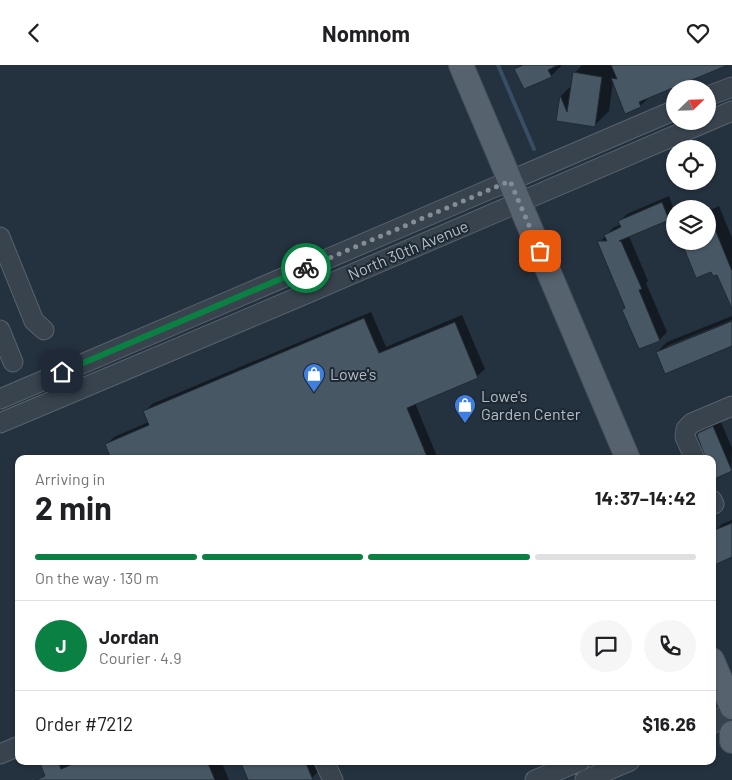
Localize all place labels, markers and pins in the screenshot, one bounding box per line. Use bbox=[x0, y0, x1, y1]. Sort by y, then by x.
pin bbox=[519, 230, 561, 272]
pin bbox=[41, 351, 83, 393]
shop icon: Lowe's bbox=[302, 362, 326, 393]
place label: Lowe's bbox=[330, 364, 376, 383]
place label: Lowe's Garden Center bbox=[481, 386, 581, 423]
shop icon: Lowe's Garden Center bbox=[453, 393, 477, 424]

